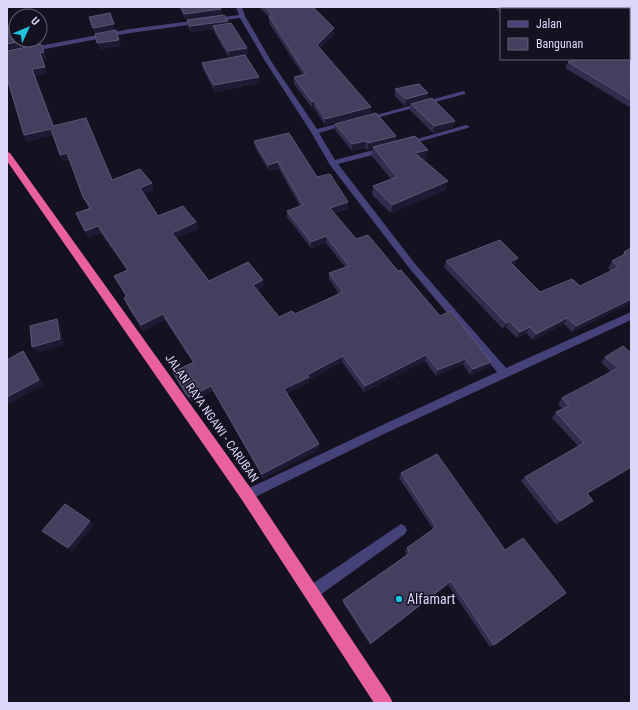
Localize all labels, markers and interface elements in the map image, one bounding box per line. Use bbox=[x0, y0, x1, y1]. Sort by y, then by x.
north arrow bbox=[8, 8, 48, 48]
legend bbox=[500, 8, 630, 60]
text: U bbox=[28, 15, 42, 28]
text: Jalan bbox=[536, 17, 562, 31]
text: Bangunan bbox=[536, 37, 583, 51]
street label: JALAN RAYA NGAWI - CARUBAN bbox=[162, 351, 262, 485]
place label: Alfamart bbox=[407, 591, 455, 607]
marker: Alfamart bbox=[394, 594, 404, 604]

